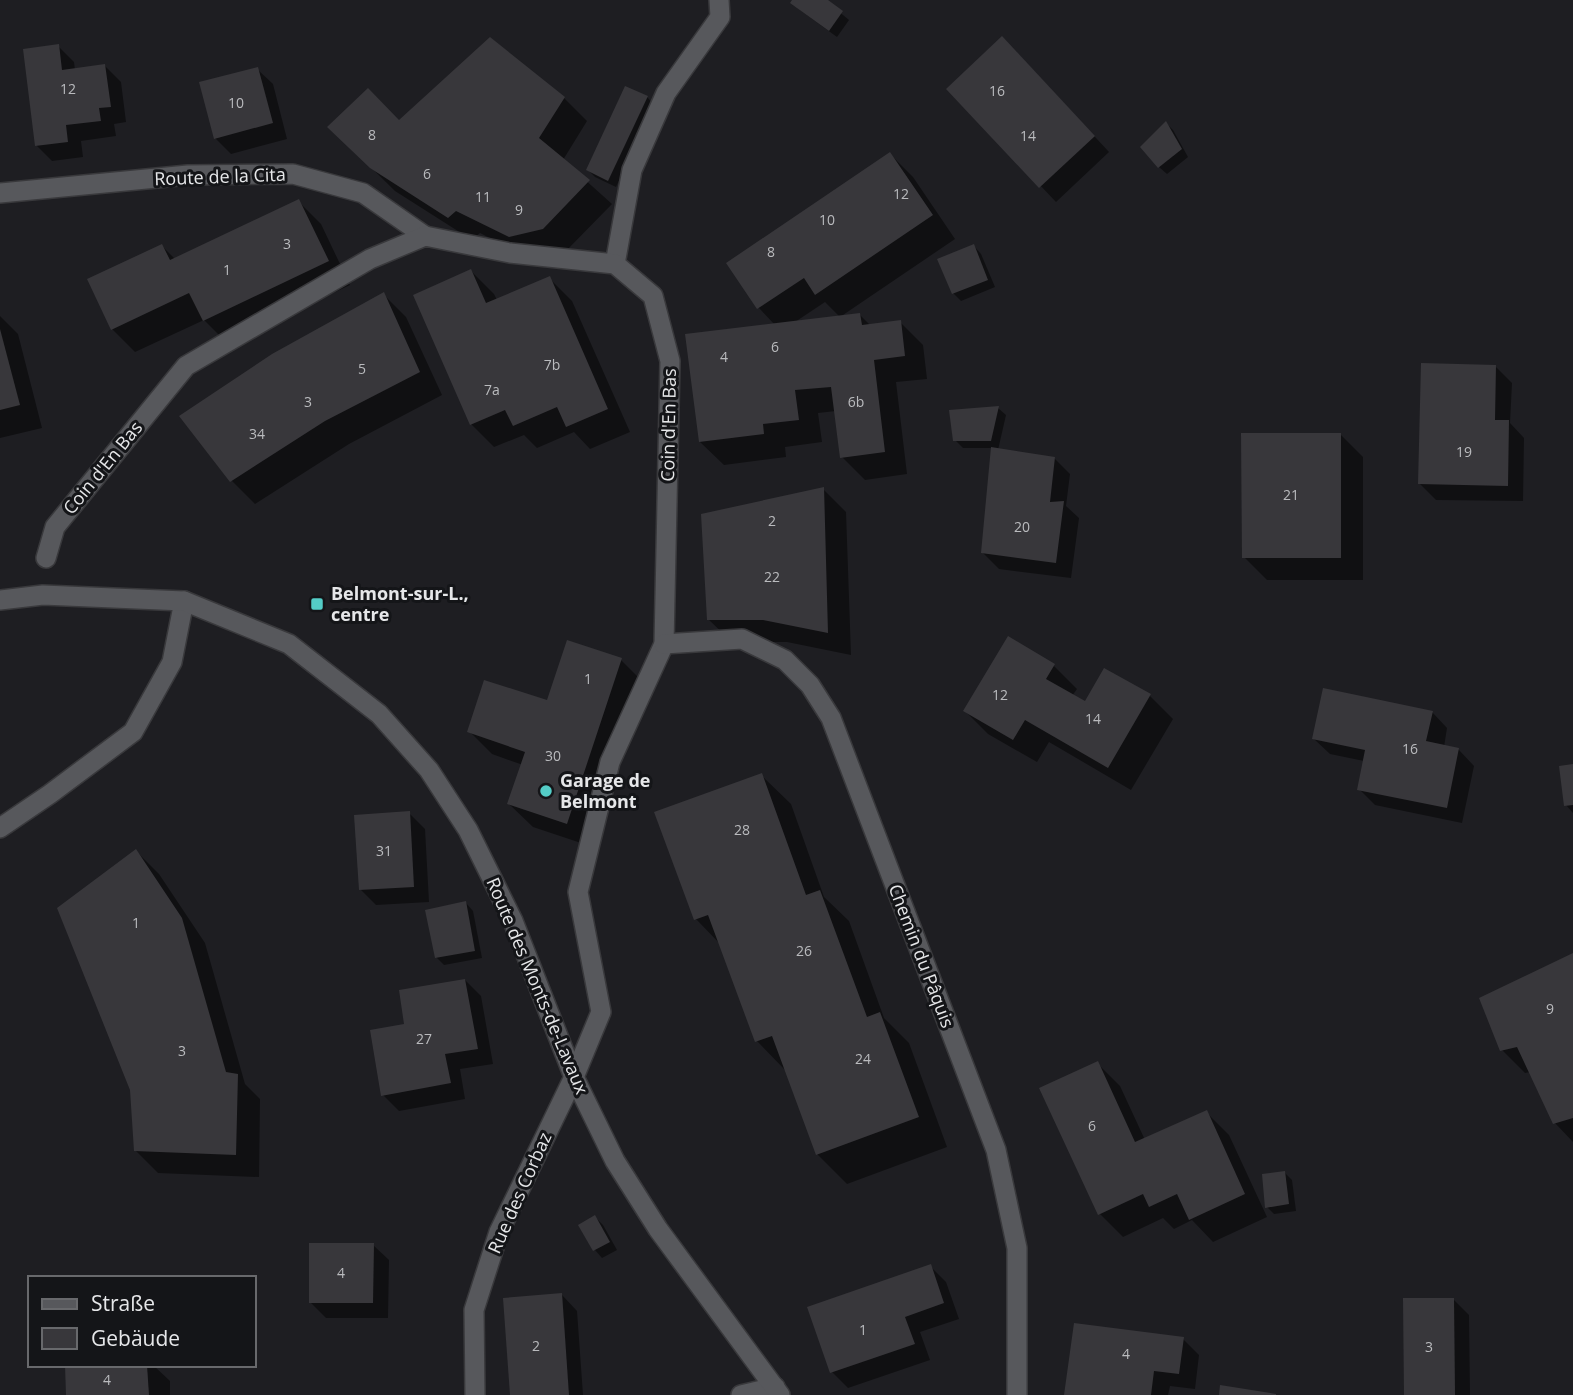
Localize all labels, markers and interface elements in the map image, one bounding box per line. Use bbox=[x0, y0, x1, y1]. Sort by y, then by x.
house number: 12 bbox=[60, 79, 76, 98]
house number: 16 bbox=[989, 81, 1005, 100]
house number: 10 bbox=[228, 93, 244, 112]
house number: 8 bbox=[368, 125, 376, 144]
house number: 14 bbox=[1020, 126, 1036, 145]
street label: Route de la Cita bbox=[154, 162, 286, 190]
house number: 6 bbox=[423, 164, 431, 183]
house number: 12 bbox=[893, 184, 909, 203]
house number: 11 bbox=[475, 187, 491, 206]
house number: 9 bbox=[515, 200, 523, 219]
house number: 10 bbox=[819, 210, 835, 229]
house number: 3 bbox=[283, 234, 291, 253]
house number: 8 bbox=[767, 242, 775, 261]
house number: 1 bbox=[223, 260, 231, 279]
house number: 6 bbox=[771, 337, 779, 356]
house number: 4 bbox=[720, 347, 728, 366]
house number: 7b bbox=[544, 355, 560, 374]
house number: 5 bbox=[358, 359, 366, 378]
street label: Coin d'En Bas bbox=[655, 368, 681, 482]
house number: 7a bbox=[484, 380, 500, 399]
house number: 3 bbox=[304, 392, 312, 411]
house number: 6b bbox=[848, 392, 864, 411]
street label: Coin d'En Bas bbox=[57, 416, 147, 519]
house number: 34 bbox=[249, 424, 265, 443]
house number: 19 bbox=[1456, 442, 1472, 461]
house number: 21 bbox=[1283, 485, 1299, 504]
house number: 2 bbox=[768, 511, 776, 530]
house number: 20 bbox=[1014, 517, 1030, 536]
house number: 22 bbox=[764, 567, 780, 586]
place label: Belmont-sur-L., centre bbox=[331, 581, 469, 626]
marker: Belmont-sur-L., centre bbox=[309, 596, 325, 612]
house number: 1 bbox=[584, 669, 592, 688]
house number: 12 bbox=[992, 685, 1008, 704]
house number: 14 bbox=[1085, 709, 1101, 728]
house number: 16 bbox=[1402, 739, 1418, 758]
house number: 30 bbox=[545, 746, 561, 765]
place label: Garage de Belmont bbox=[560, 768, 650, 813]
marker: Garage de Belmont bbox=[538, 783, 554, 799]
house number: 28 bbox=[734, 820, 750, 839]
house number: 31 bbox=[376, 841, 392, 860]
street label: Route des Monts-de-Lavaux bbox=[481, 874, 595, 1098]
street label: Chemin du Pâquis bbox=[883, 880, 960, 1031]
house number: 1 bbox=[132, 913, 140, 932]
house number: 26 bbox=[796, 941, 812, 960]
house number: 9 bbox=[1546, 999, 1554, 1018]
house number: 27 bbox=[416, 1029, 432, 1048]
house number: 3 bbox=[178, 1041, 186, 1060]
house number: 24 bbox=[855, 1049, 871, 1068]
house number: 6 bbox=[1088, 1116, 1096, 1135]
street label: Rue des Corbaz bbox=[482, 1128, 557, 1257]
house number: 4 bbox=[337, 1263, 345, 1282]
legend bbox=[28, 1276, 256, 1367]
text: Straße bbox=[91, 1289, 155, 1317]
house number: 1 bbox=[859, 1320, 867, 1339]
text: Gebäude bbox=[91, 1324, 180, 1352]
house number: 2 bbox=[532, 1336, 540, 1355]
house number: 3 bbox=[1425, 1337, 1433, 1356]
house number: 4 bbox=[1122, 1344, 1130, 1363]
house number: 4 bbox=[103, 1370, 111, 1389]

